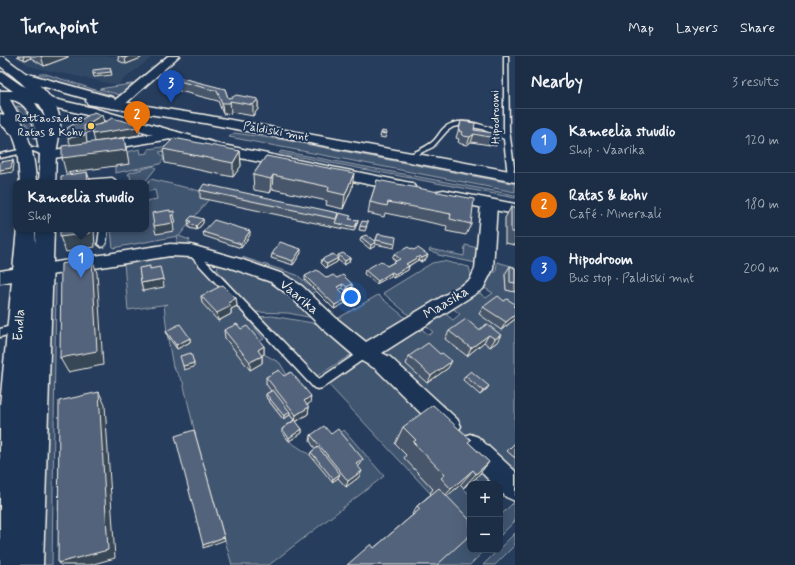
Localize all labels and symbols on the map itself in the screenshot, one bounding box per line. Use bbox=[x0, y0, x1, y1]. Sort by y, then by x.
pin: 3 bbox=[158, 70, 184, 103]
street label: Hipodroomi bbox=[488, 90, 504, 144]
pin: 2 bbox=[124, 101, 150, 134]
place label: Rattaosad.ee Ratas & Kohv bbox=[15, 111, 83, 141]
street label: Paldiski mnt bbox=[242, 118, 311, 146]
marker: Rattaosad.ee Ratas & Kohv bbox=[86, 121, 96, 131]
pin: 1 bbox=[68, 245, 94, 278]
street label: Vaarika bbox=[276, 275, 322, 319]
street label: Maasika bbox=[420, 282, 472, 324]
your location bbox=[341, 287, 361, 307]
street label: Endla bbox=[9, 308, 29, 342]

